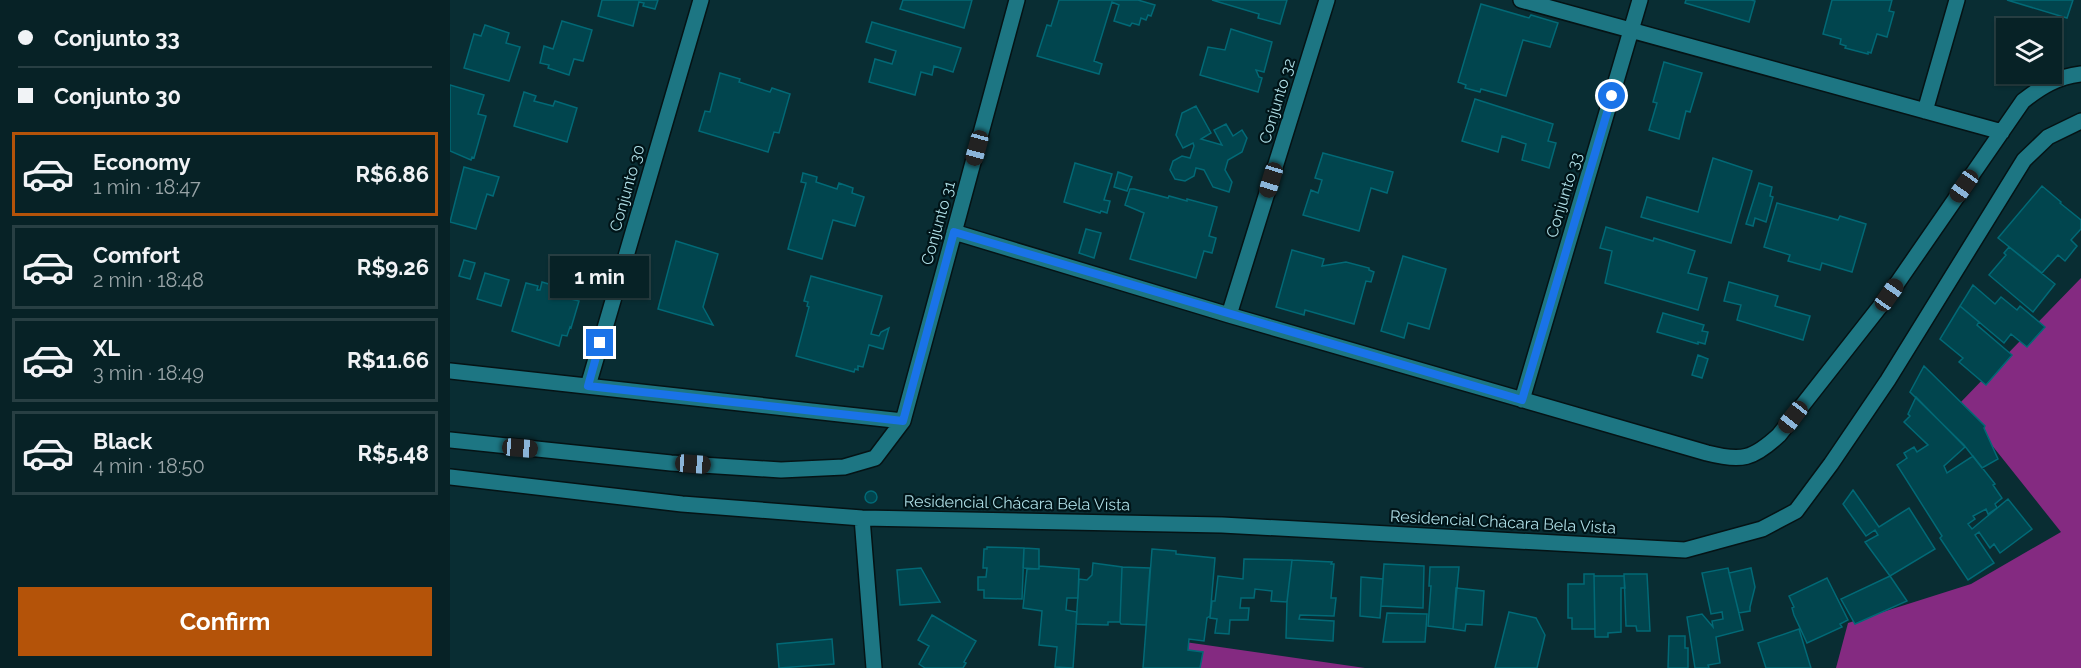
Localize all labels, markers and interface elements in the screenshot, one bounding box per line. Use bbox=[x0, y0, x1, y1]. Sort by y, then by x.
map controls bbox=[1996, 18, 2062, 84]
button: layers bbox=[1996, 18, 2062, 84]
text: Conjunto 33 bbox=[54, 25, 180, 51]
street label: Conjunto 32 bbox=[1255, 56, 1299, 146]
route start bbox=[1598, 82, 1625, 109]
text: Conjunto 30 bbox=[54, 83, 181, 109]
car bbox=[964, 128, 990, 168]
street label: Conjunto 30 bbox=[606, 142, 648, 234]
icon: car bbox=[21, 147, 75, 201]
text: Economy bbox=[93, 149, 191, 175]
street label: Conjunto 33 bbox=[1542, 150, 1586, 240]
car bbox=[1257, 160, 1285, 200]
text: R$6.86 bbox=[355, 161, 429, 187]
car bbox=[1946, 166, 1982, 206]
text: 1 min · 18:47 bbox=[93, 175, 201, 199]
street label: Conjunto 31 bbox=[917, 179, 959, 267]
icon: car bbox=[21, 240, 75, 294]
text: Comfort bbox=[93, 242, 180, 268]
text: R$9.26 bbox=[357, 254, 429, 280]
callout: 1 min bbox=[550, 256, 650, 298]
text: 1 min bbox=[574, 265, 625, 289]
text: 2 min · 18:48 bbox=[93, 268, 204, 292]
car bbox=[1871, 275, 1907, 315]
route end bbox=[586, 329, 613, 356]
icon: car bbox=[21, 333, 75, 387]
text: XL bbox=[93, 335, 120, 361]
text: R$11.66 bbox=[347, 347, 429, 373]
text: 3 min · 18:49 bbox=[93, 361, 204, 385]
car bbox=[1775, 397, 1811, 437]
icon: car bbox=[21, 426, 75, 480]
text: Black bbox=[93, 428, 152, 454]
car bbox=[501, 437, 539, 459]
text: R$5.48 bbox=[357, 440, 429, 466]
text: 4 min · 18:50 bbox=[93, 454, 205, 478]
car bbox=[674, 454, 712, 474]
street label: Residencial Chácara Bela Vista bbox=[904, 492, 1130, 514]
street label: Residencial Chácara Bela Vista bbox=[1390, 507, 1616, 537]
button: Confirm bbox=[18, 587, 432, 656]

